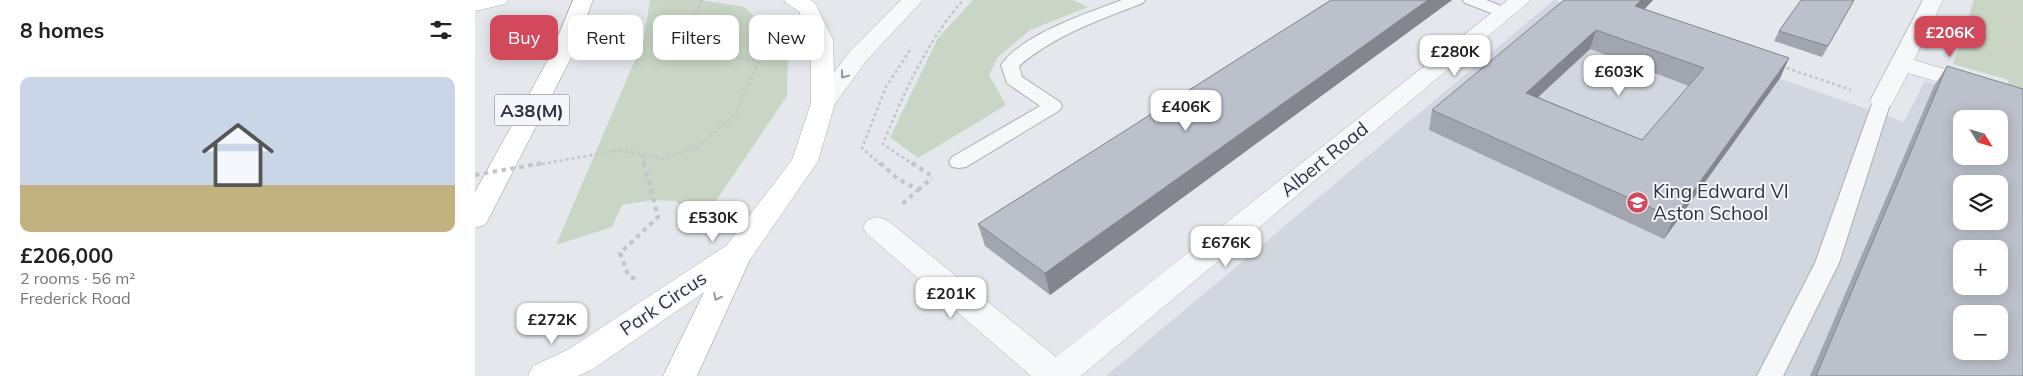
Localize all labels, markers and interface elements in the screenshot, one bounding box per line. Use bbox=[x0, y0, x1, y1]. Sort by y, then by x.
chip: Buy bbox=[490, 15, 558, 60]
chip: Rent bbox=[568, 15, 643, 60]
chip: Filters bbox=[653, 15, 739, 60]
chip: New bbox=[749, 15, 824, 60]
pin: £206K bbox=[1915, 15, 1985, 58]
icon: filters bbox=[427, 16, 455, 44]
text: 8 homes bbox=[20, 17, 104, 43]
text: £206K bbox=[1925, 22, 1975, 42]
pin: £280K bbox=[1420, 34, 1490, 77]
text: £280K bbox=[1430, 41, 1480, 61]
pin: £603K bbox=[1584, 54, 1654, 97]
text: £603K bbox=[1594, 61, 1644, 81]
one-way arrow bbox=[842, 69, 850, 78]
pin: £406K bbox=[1151, 90, 1221, 132]
road number: A38(M) bbox=[495, 94, 569, 126]
text: £406K bbox=[1161, 96, 1211, 116]
icon: home bbox=[193, 110, 283, 200]
north arrow bbox=[1953, 110, 2007, 165]
map controls bbox=[1953, 110, 2008, 360]
street label: Albert Road bbox=[1275, 116, 1373, 202]
button: layers bbox=[1953, 175, 2008, 230]
place label: King Edward VI Aston School bbox=[1653, 179, 1789, 225]
school or university icon: King Edward VI Aston School bbox=[1625, 190, 1649, 214]
pin: £530K bbox=[678, 200, 748, 243]
text: £530K bbox=[688, 207, 738, 227]
pin: £676K bbox=[1191, 226, 1261, 268]
text: £676K bbox=[1201, 232, 1251, 252]
button: + bbox=[1953, 240, 2008, 295]
text: £206,000 bbox=[20, 242, 113, 268]
street label: Park Circus bbox=[615, 265, 711, 341]
text: 2 rooms · 56 m² bbox=[20, 268, 135, 288]
pin: £201K bbox=[916, 276, 986, 319]
text: £201K bbox=[926, 283, 976, 303]
text: Frederick Road bbox=[20, 288, 131, 308]
one-way arrow bbox=[713, 292, 724, 301]
pin: £272K bbox=[517, 302, 587, 345]
button: − bbox=[1953, 305, 2008, 360]
text: £272K bbox=[527, 309, 577, 329]

